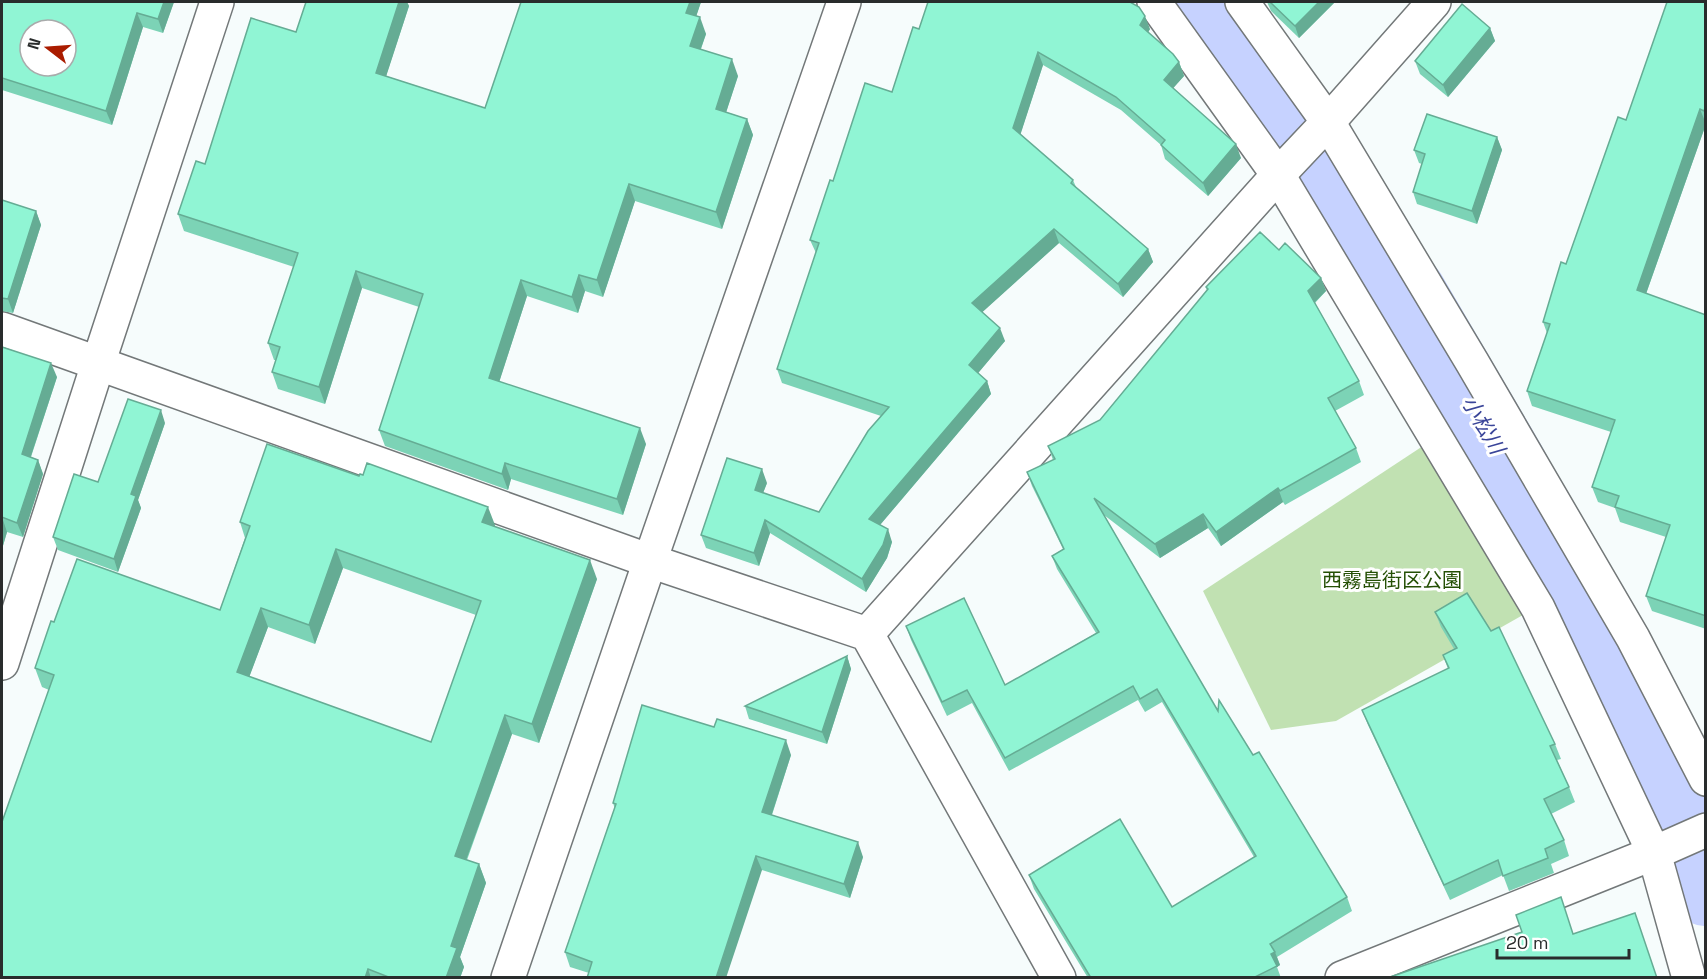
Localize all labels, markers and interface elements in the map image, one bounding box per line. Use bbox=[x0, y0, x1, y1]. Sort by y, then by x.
north arrow bbox=[18, 18, 78, 78]
text: N bbox=[23, 36, 46, 52]
water label: 小松川 bbox=[1456, 391, 1512, 461]
park label: 西霧島街区公園 bbox=[1322, 567, 1462, 593]
scale bar bbox=[1497, 922, 1629, 960]
text: 20 m bbox=[1506, 931, 1549, 954]

